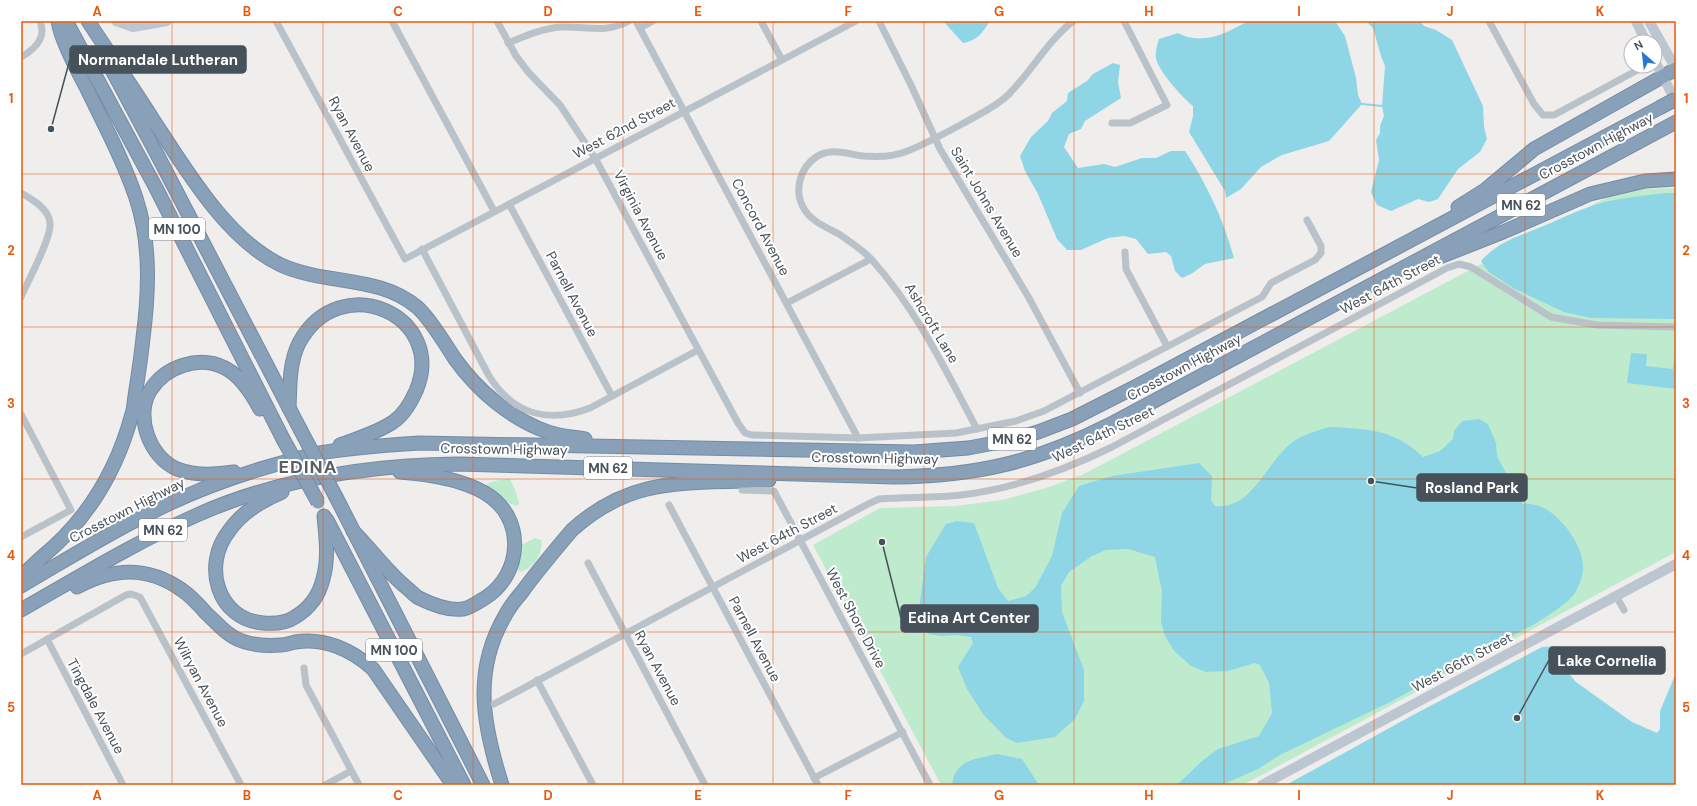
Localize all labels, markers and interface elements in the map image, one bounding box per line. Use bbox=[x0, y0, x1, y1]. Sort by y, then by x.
text: A bbox=[92, 3, 102, 20]
text: B bbox=[243, 3, 251, 20]
text: C bbox=[393, 3, 403, 20]
text: D bbox=[543, 3, 553, 20]
text: E bbox=[694, 3, 702, 20]
text: F bbox=[844, 3, 852, 20]
text: G bbox=[994, 3, 1004, 20]
text: H bbox=[1144, 3, 1154, 20]
text: I bbox=[1297, 3, 1301, 20]
text: J bbox=[1446, 3, 1454, 20]
text: K bbox=[1596, 3, 1605, 20]
north arrow bbox=[1623, 34, 1663, 74]
text: N bbox=[1631, 37, 1645, 53]
callout: Normandale Lutheran bbox=[70, 46, 246, 73]
text: Normandale Lutheran bbox=[78, 50, 238, 70]
text: 1 bbox=[9, 90, 13, 107]
text: 1 bbox=[1684, 90, 1688, 107]
street label: Ryan Avenue bbox=[325, 93, 379, 175]
street label: West 62nd Street bbox=[570, 93, 678, 163]
street label: Crosstown Highway bbox=[1536, 108, 1657, 184]
street label: Saint Johns Avenue bbox=[947, 143, 1027, 261]
street label: Virginia Avenue bbox=[610, 167, 672, 263]
street label: Concord Avenue bbox=[728, 175, 794, 279]
road number: MN 62 bbox=[1497, 194, 1545, 216]
road number: MN 100 bbox=[149, 218, 205, 240]
text: 2 bbox=[7, 242, 15, 259]
text: 2 bbox=[1682, 242, 1690, 259]
street label: Parnell Avenue bbox=[542, 248, 602, 340]
street label: West 64th Street bbox=[1337, 250, 1443, 318]
street label: Ashcroft Lane bbox=[901, 280, 963, 366]
street label: Crosstown Highway bbox=[1124, 329, 1245, 405]
text: 3 bbox=[7, 395, 15, 412]
text: 3 bbox=[1682, 395, 1690, 412]
street label: West 64th Street bbox=[1049, 402, 1157, 466]
road number: MN 62 bbox=[988, 428, 1036, 450]
street label: Crosstown Highway bbox=[440, 439, 568, 459]
street label: Crosstown Highway bbox=[811, 448, 939, 468]
district label: EDINA bbox=[279, 455, 338, 479]
road number: MN 62 bbox=[584, 457, 632, 479]
street label: Crosstown Highway bbox=[66, 473, 188, 547]
callout: Rosland Park bbox=[1417, 474, 1527, 501]
text: Rosland Park bbox=[1425, 478, 1519, 498]
street label: West 64th Street bbox=[734, 499, 840, 567]
road number: MN 62 bbox=[139, 519, 187, 541]
text: 4 bbox=[7, 547, 15, 564]
text: 4 bbox=[1682, 547, 1690, 564]
street label: West Shore Drive bbox=[822, 565, 890, 671]
street label: Parnell Avenue bbox=[725, 593, 785, 685]
callout: Edina Art Center bbox=[901, 605, 1038, 632]
text: Edina Art Center bbox=[908, 608, 1030, 628]
street label: Ryan Avenue bbox=[631, 627, 685, 709]
street label: West 66th Street bbox=[1409, 628, 1515, 696]
street label: Wilryan Avenue bbox=[170, 634, 232, 730]
road number: MN 100 bbox=[366, 639, 422, 661]
callout: Lake Cornelia bbox=[1549, 647, 1665, 674]
text: Lake Cornelia bbox=[1557, 651, 1657, 671]
street label: Tingdale Avenue bbox=[63, 655, 129, 757]
text: 5 bbox=[7, 699, 15, 716]
text: 5 bbox=[1682, 699, 1690, 716]
text: A bbox=[92, 787, 102, 804]
text: B bbox=[243, 787, 251, 804]
text: C bbox=[393, 787, 403, 804]
text: D bbox=[543, 787, 553, 804]
text: E bbox=[694, 787, 702, 804]
text: F bbox=[844, 787, 852, 804]
text: G bbox=[994, 787, 1004, 804]
text: H bbox=[1144, 787, 1154, 804]
text: I bbox=[1297, 787, 1301, 804]
text: J bbox=[1446, 787, 1454, 804]
text: K bbox=[1596, 787, 1605, 804]

